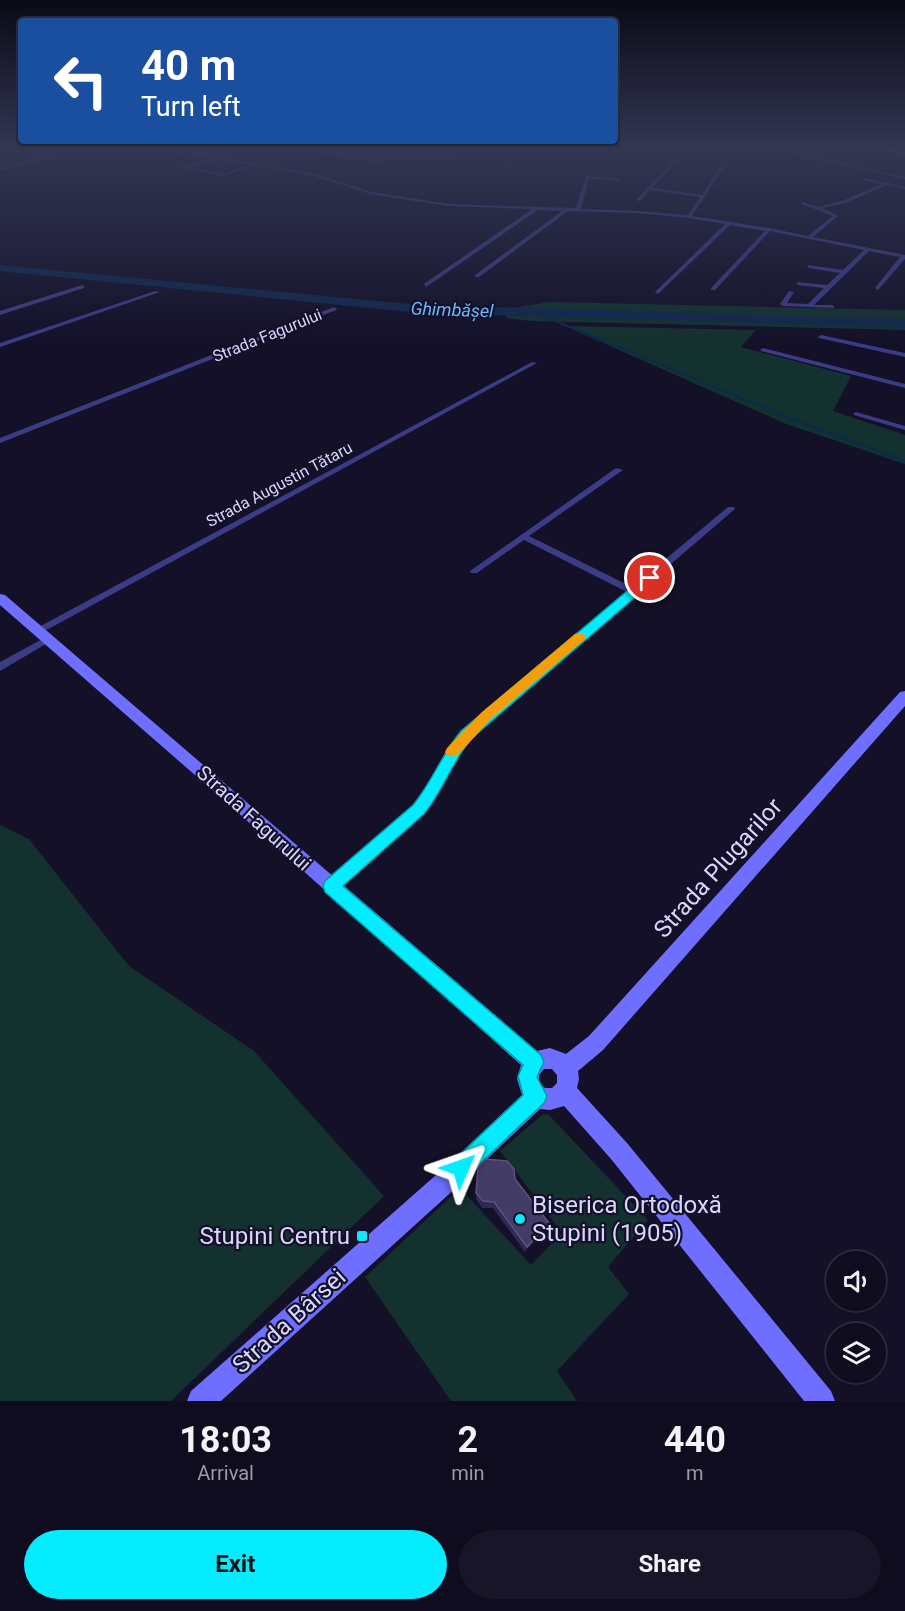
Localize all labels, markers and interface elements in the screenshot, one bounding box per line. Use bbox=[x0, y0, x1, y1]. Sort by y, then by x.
text: 40 m bbox=[141, 41, 236, 90]
icon: left bbox=[42, 42, 120, 120]
text: Turn left bbox=[141, 91, 241, 123]
water label: Ghimbășel bbox=[410, 298, 495, 322]
street label: Strada Fagurului bbox=[210, 305, 325, 366]
street label: Strada Augustin Tătaru bbox=[203, 438, 355, 531]
pin bbox=[624, 552, 675, 603]
icon: arrive bbox=[633, 561, 666, 594]
street label: Strada Fagurului bbox=[192, 760, 316, 876]
street label: Strada Plugarilor bbox=[648, 793, 788, 943]
position arrow bbox=[429, 1136, 493, 1200]
place label: Biserica Ortodoxă Stupini (1905) bbox=[532, 1191, 722, 1247]
marker: Biserica Ortodoxă Stupini (1905) bbox=[513, 1212, 527, 1226]
place label: Stupini Centru bbox=[199, 1222, 350, 1250]
marker: Stupini Centru bbox=[355, 1229, 369, 1243]
map controls bbox=[826, 1251, 886, 1383]
button: sound bbox=[826, 1251, 886, 1311]
street label: Strada Bârsei bbox=[227, 1263, 351, 1379]
button: layers bbox=[826, 1323, 886, 1383]
text: 18:03 bbox=[179, 1419, 272, 1461]
text: 2 bbox=[458, 1419, 478, 1461]
text: 440 bbox=[664, 1419, 726, 1461]
text: Arrival bbox=[197, 1461, 254, 1485]
text: min bbox=[451, 1461, 485, 1485]
text: m bbox=[686, 1461, 704, 1485]
button: Exit bbox=[24, 1530, 447, 1599]
button: Share bbox=[459, 1530, 881, 1599]

